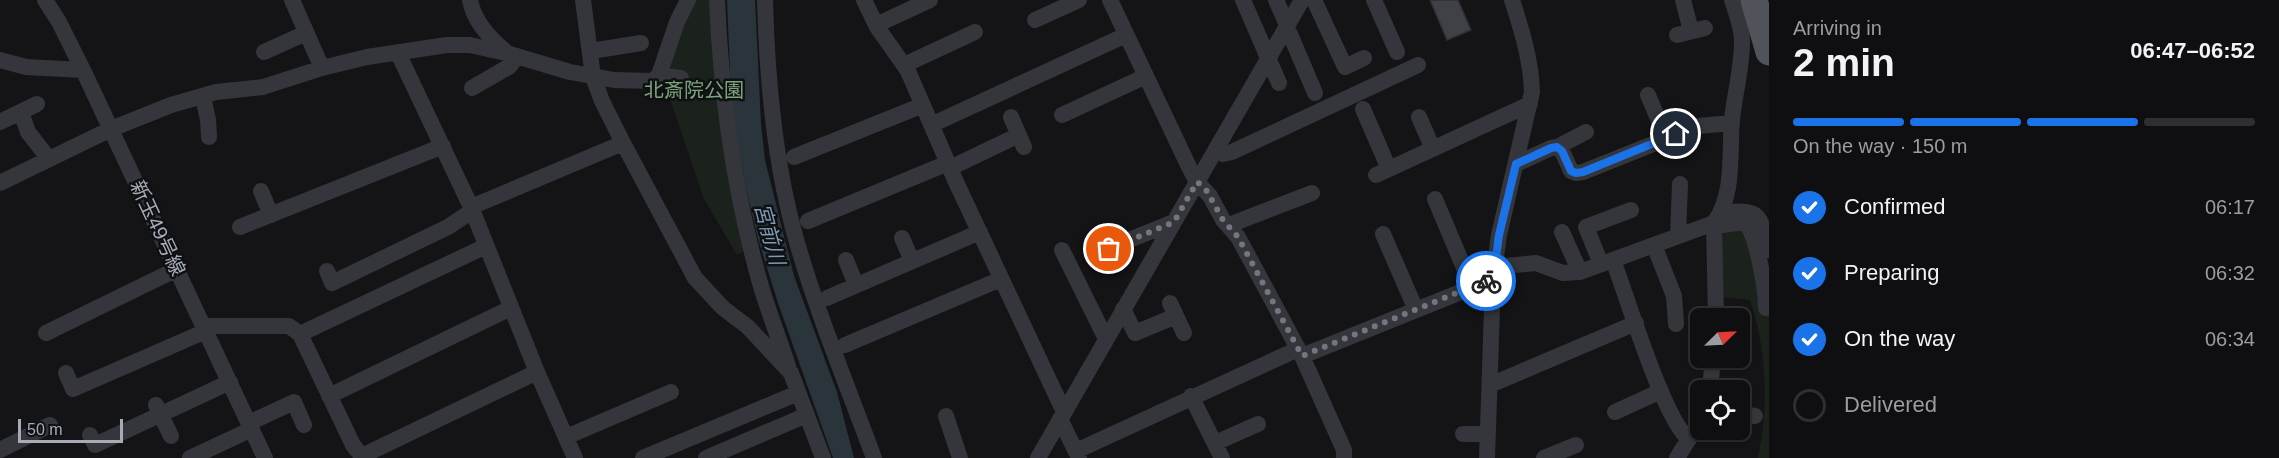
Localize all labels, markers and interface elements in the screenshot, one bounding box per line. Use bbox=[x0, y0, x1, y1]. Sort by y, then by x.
text: Arriving in bbox=[1793, 17, 1882, 39]
text: 06:47–06:52 bbox=[2130, 38, 2255, 63]
text: 2 min bbox=[1793, 41, 1895, 84]
park label: 北斎院公園 bbox=[644, 79, 744, 101]
pin bbox=[1650, 108, 1701, 159]
icon: home bbox=[1659, 117, 1692, 150]
text: On the way · 150 m bbox=[1793, 135, 1968, 157]
street label: 新玉49号線 bbox=[126, 177, 190, 279]
icon: check bbox=[1793, 191, 1826, 224]
text: Confirmed bbox=[1844, 194, 1945, 219]
text: 06:17 bbox=[2205, 196, 2255, 218]
water label: 宮前川 bbox=[751, 201, 790, 269]
pin bbox=[1083, 223, 1134, 274]
icon: bag bbox=[1092, 232, 1125, 265]
courier bbox=[1456, 251, 1516, 311]
icon: check bbox=[1793, 257, 1826, 290]
text: Preparing bbox=[1844, 260, 1939, 285]
text: 06:32 bbox=[2205, 262, 2255, 284]
icon: bike bbox=[1470, 265, 1503, 298]
north arrow bbox=[1690, 308, 1750, 368]
map controls bbox=[1690, 308, 1750, 440]
icon: check bbox=[1793, 323, 1826, 356]
text: On the way bbox=[1844, 326, 1955, 351]
text: 06:34 bbox=[2205, 328, 2255, 350]
button: locate bbox=[1690, 380, 1750, 440]
text: Delivered bbox=[1844, 392, 1937, 417]
scale bar bbox=[18, 416, 123, 444]
text: 50 m bbox=[27, 421, 63, 438]

